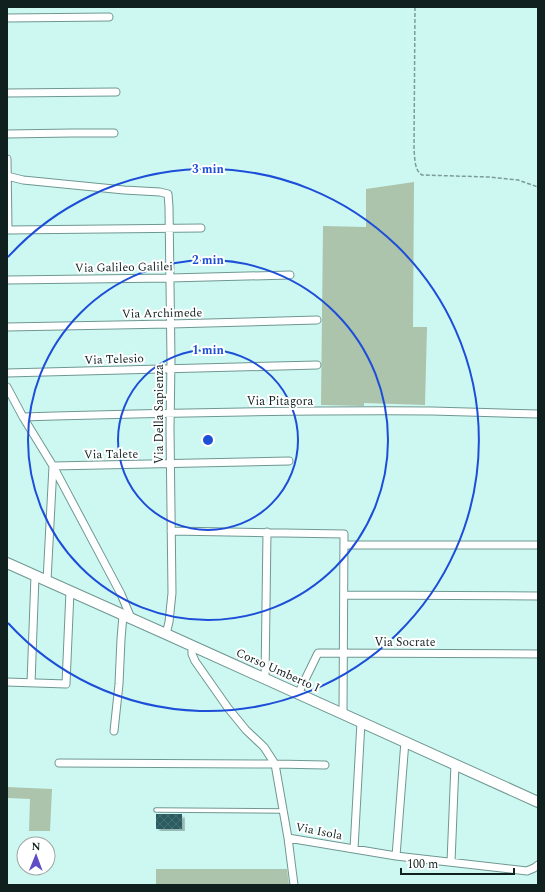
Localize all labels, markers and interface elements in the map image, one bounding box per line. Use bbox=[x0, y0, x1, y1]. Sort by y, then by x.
text: 3 min bbox=[192, 160, 225, 179]
text: 2 min bbox=[192, 251, 225, 270]
street label: Via Galileo Galilei bbox=[75, 257, 173, 278]
street label: Via Archimede bbox=[122, 303, 203, 324]
text: 1 min bbox=[192, 341, 225, 360]
street label: Via Telesio bbox=[84, 349, 144, 370]
street label: Via Della Sapienza bbox=[150, 364, 169, 464]
street label: Via Pitagora bbox=[247, 392, 313, 411]
centre of rings bbox=[201, 433, 215, 447]
street label: Via Talete bbox=[84, 445, 139, 464]
street label: Via Socrate bbox=[374, 633, 436, 652]
street label: Corso Umberto I bbox=[233, 643, 323, 697]
street label: Via Isola bbox=[294, 818, 344, 845]
north arrow bbox=[16, 836, 56, 876]
text: N bbox=[32, 838, 41, 855]
scale bar bbox=[401, 850, 514, 876]
text: 100 m bbox=[407, 855, 438, 874]

